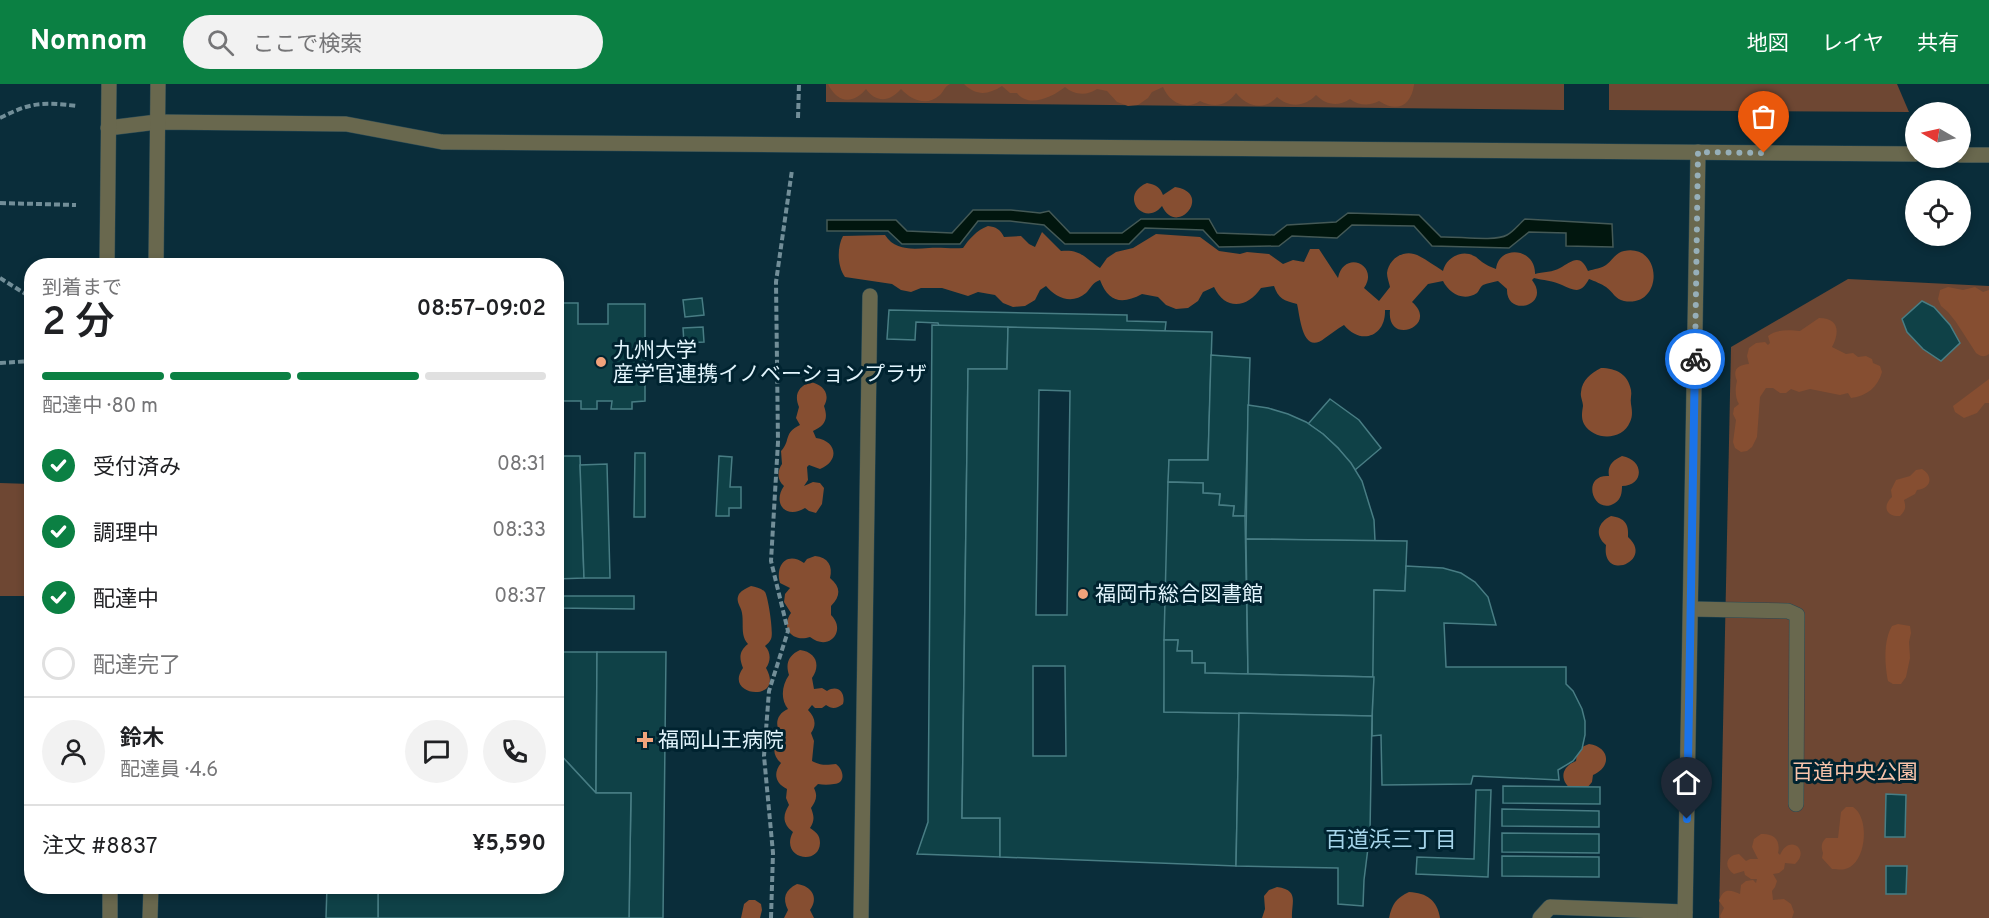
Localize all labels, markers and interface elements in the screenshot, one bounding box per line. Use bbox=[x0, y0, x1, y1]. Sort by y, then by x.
search box bbox=[183, 15, 603, 69]
text: Nomnom bbox=[30, 24, 147, 60]
icon: search bbox=[204, 26, 237, 59]
text: 地図 bbox=[1747, 31, 1789, 58]
text: レイヤ bbox=[1822, 31, 1884, 58]
text: 共有 bbox=[1917, 31, 1959, 58]
text: ここで検索 bbox=[252, 32, 362, 59]
pin bbox=[1738, 91, 1789, 153]
icon: bag bbox=[1747, 100, 1780, 133]
north arrow bbox=[1905, 102, 1971, 168]
map controls bbox=[1905, 102, 1971, 246]
button: locate bbox=[1905, 180, 1971, 246]
text: 到着まで bbox=[42, 276, 122, 302]
text: 08:57–09:02 bbox=[417, 296, 546, 323]
text: 2 分 bbox=[42, 300, 114, 349]
courier bbox=[1665, 329, 1725, 389]
place label: 九州大学 産学官連携イノベーションプラザ bbox=[613, 338, 927, 389]
icon: bike bbox=[1679, 343, 1712, 376]
marker: 九州大学 産学官連携イノベーションプラザ bbox=[594, 355, 608, 369]
text: 配達中 · 80 m bbox=[42, 394, 158, 420]
icon: check bbox=[42, 449, 75, 482]
text: 08:31 bbox=[497, 452, 546, 478]
text: 受付済み bbox=[93, 455, 181, 482]
icon: check bbox=[42, 515, 75, 548]
text: 08:33 bbox=[492, 518, 546, 544]
text: 調理中 bbox=[93, 521, 159, 548]
icon: check bbox=[42, 581, 75, 614]
place label: 福岡市総合図書館 bbox=[1095, 582, 1263, 609]
text: 08:37 bbox=[494, 584, 546, 610]
text: 配達中 bbox=[93, 587, 159, 614]
marker: 福岡市総合図書館 bbox=[1076, 587, 1090, 601]
text: 配達完了 bbox=[93, 653, 181, 680]
button: person bbox=[42, 720, 105, 783]
button: chat bbox=[405, 720, 468, 783]
button: phone bbox=[483, 720, 546, 783]
text: 鈴木 bbox=[120, 726, 164, 753]
place label: 福岡山王病院 bbox=[658, 728, 784, 755]
marker: 福岡山王病院 bbox=[636, 731, 654, 749]
pin bbox=[1661, 757, 1712, 819]
text: 配達員 · 4.6 bbox=[120, 758, 218, 784]
park label: 百道中央公園 bbox=[1792, 760, 1918, 787]
icon: home bbox=[1670, 766, 1703, 799]
district label: 百道浜三丁目 bbox=[1325, 828, 1457, 855]
text: ¥5,590 bbox=[472, 831, 546, 858]
text: 注文 #8837 bbox=[42, 834, 158, 861]

